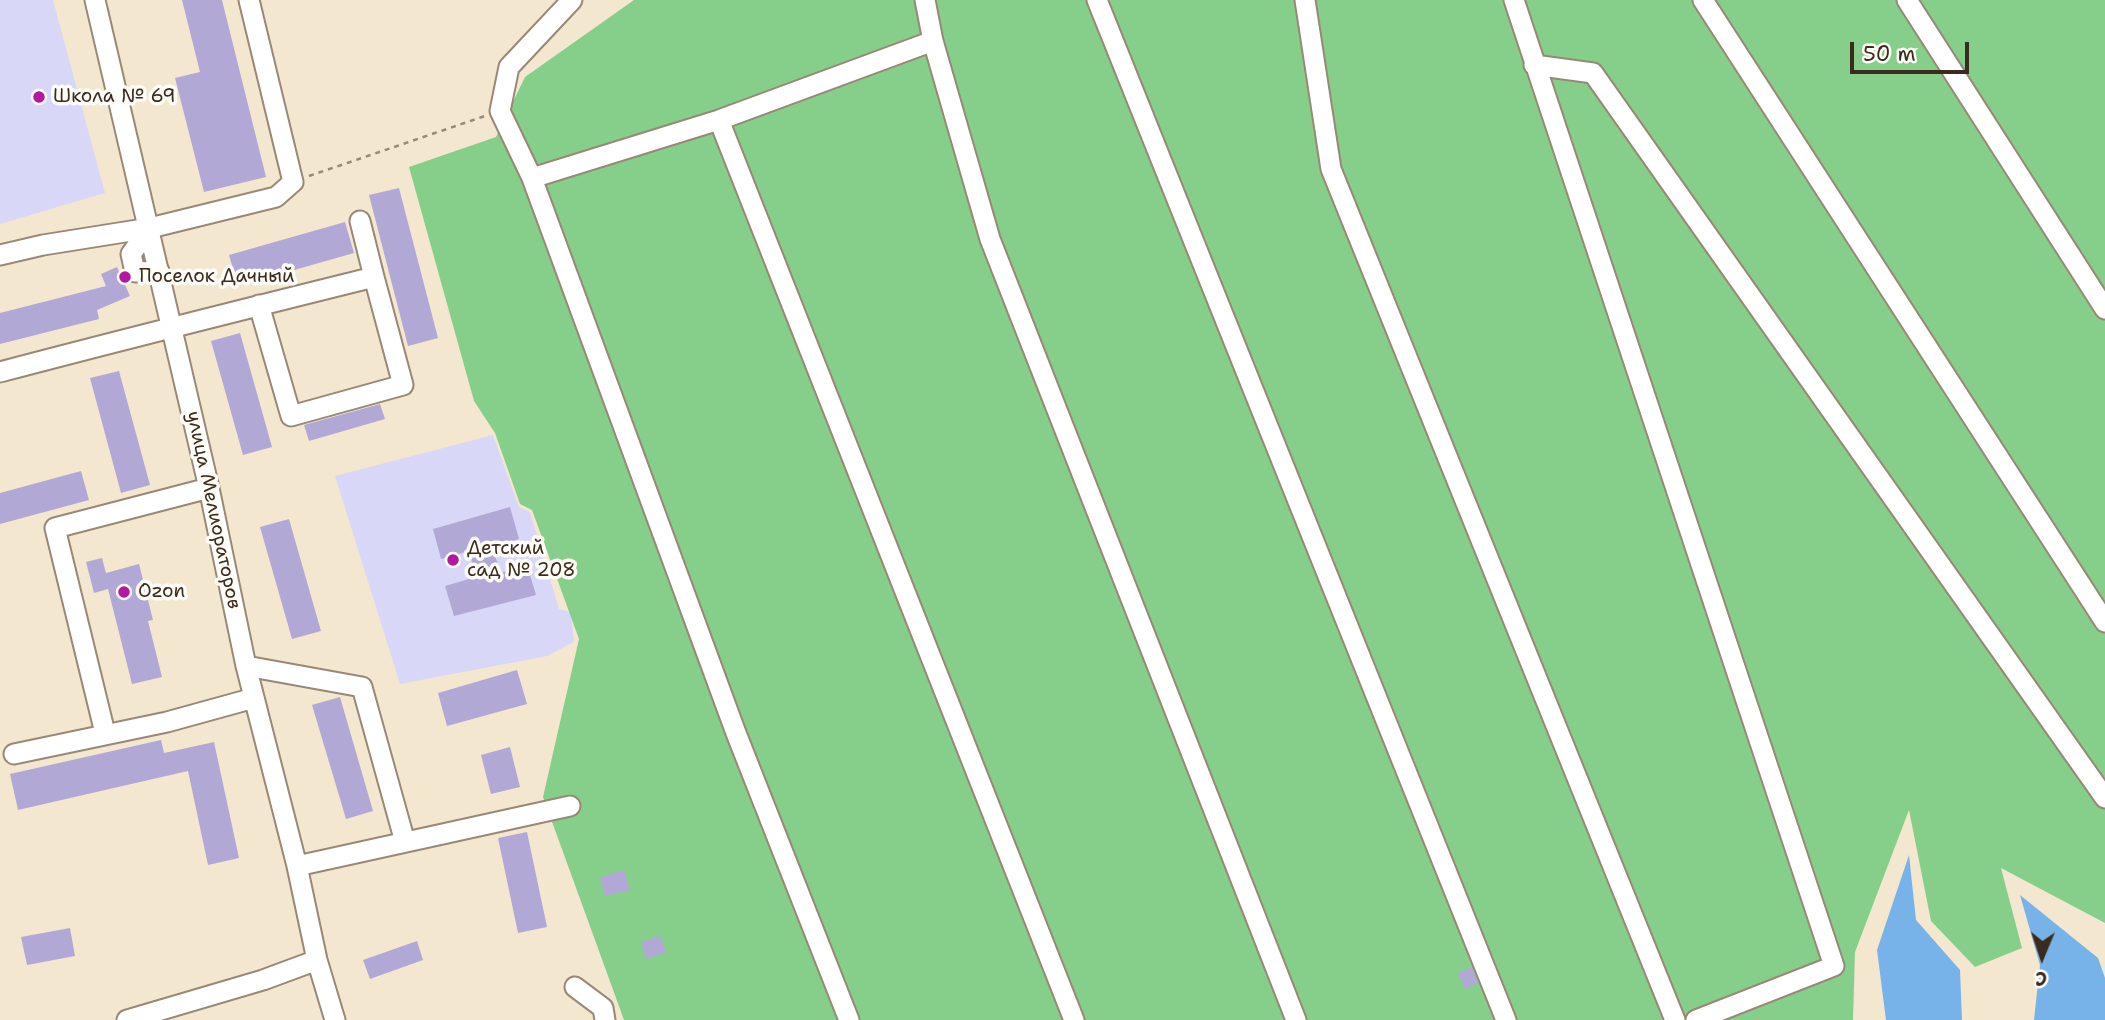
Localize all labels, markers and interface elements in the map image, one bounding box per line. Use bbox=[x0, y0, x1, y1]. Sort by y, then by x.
scale bar bbox=[1853, 28, 1972, 72]
text: 50 m bbox=[1863, 40, 1916, 68]
place label: Школа № 69 bbox=[53, 86, 176, 108]
marker: Школа № 69 bbox=[31, 89, 47, 105]
place label: Поселок Дачный bbox=[139, 266, 294, 288]
marker: Поселок Дачный bbox=[117, 269, 133, 285]
street label: улица Мелиораторов bbox=[181, 409, 245, 611]
place label: Детский сад № 208 bbox=[467, 538, 575, 582]
marker: Детский сад № 208 bbox=[445, 552, 461, 568]
place label: Ozon bbox=[138, 581, 185, 603]
marker: Ozon bbox=[116, 584, 132, 600]
north arrow bbox=[2007, 922, 2077, 992]
text: С bbox=[2035, 966, 2048, 991]

